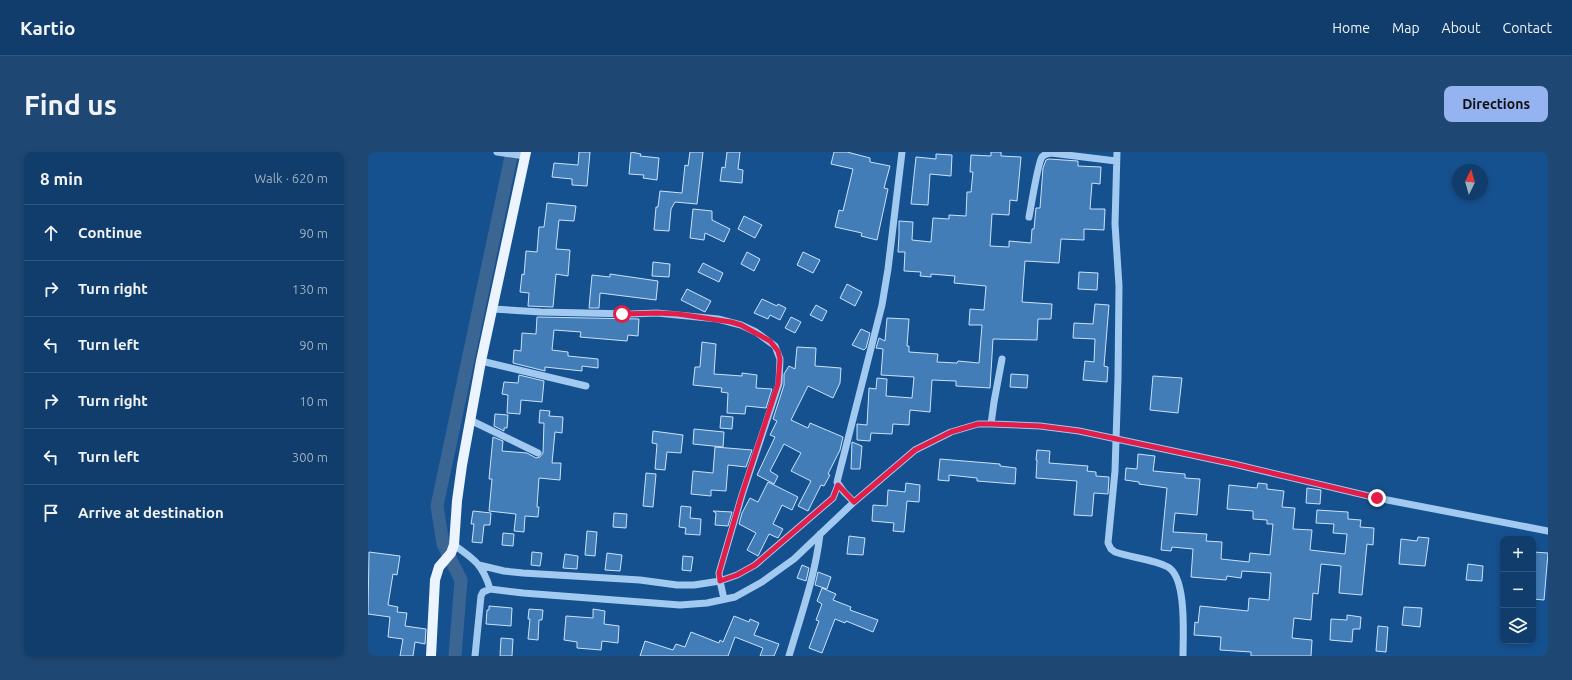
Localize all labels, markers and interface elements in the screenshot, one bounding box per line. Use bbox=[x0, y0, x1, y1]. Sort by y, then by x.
text: Kartio bbox=[20, 17, 76, 39]
text: Home bbox=[1332, 20, 1370, 36]
text: Map bbox=[1392, 20, 1420, 36]
text: About bbox=[1442, 20, 1481, 36]
text: Contact bbox=[1503, 20, 1552, 36]
button: Directions bbox=[1444, 86, 1548, 122]
text: Find us bbox=[24, 89, 117, 120]
north arrow bbox=[1452, 164, 1488, 200]
text: 8 min bbox=[40, 169, 83, 188]
text: Walk · 620 m bbox=[254, 171, 328, 185]
icon: ahead bbox=[40, 222, 62, 244]
text: Continue bbox=[78, 224, 142, 241]
text: 90 m bbox=[299, 226, 328, 240]
icon: right bbox=[40, 278, 62, 300]
text: Turn right bbox=[78, 280, 148, 297]
text: 130 m bbox=[292, 282, 328, 296]
route start bbox=[613, 305, 631, 323]
icon: left bbox=[40, 334, 62, 356]
text: Turn left bbox=[78, 336, 139, 353]
text: 90 m bbox=[299, 338, 328, 352]
icon: right bbox=[40, 390, 62, 412]
text: Turn right bbox=[78, 392, 148, 409]
text: 10 m bbox=[299, 394, 328, 408]
icon: left bbox=[40, 446, 62, 468]
text: Turn left bbox=[78, 448, 139, 465]
text: 300 m bbox=[292, 450, 328, 464]
route end bbox=[1368, 489, 1386, 507]
icon: arrive bbox=[40, 502, 62, 524]
text: Arrive at destination bbox=[78, 504, 224, 521]
map controls bbox=[1500, 536, 1536, 644]
button: + bbox=[1500, 536, 1536, 572]
button: − bbox=[1500, 572, 1536, 608]
button: layers bbox=[1500, 608, 1536, 644]

